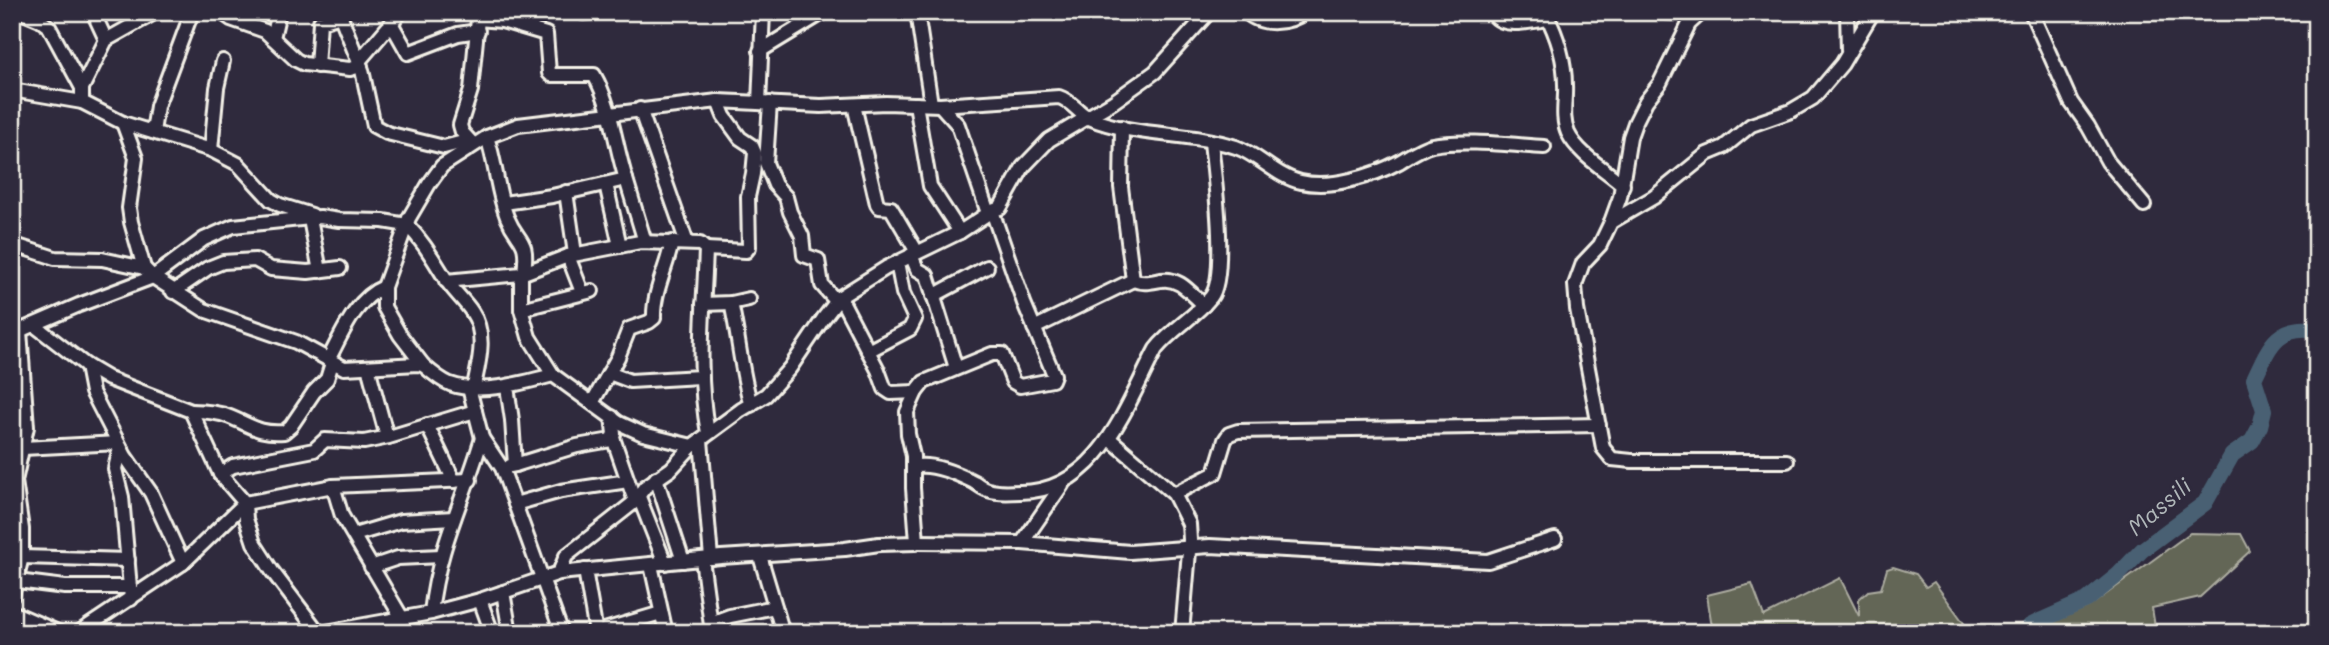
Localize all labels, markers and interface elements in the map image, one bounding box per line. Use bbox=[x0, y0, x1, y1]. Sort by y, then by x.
water label: Massili bbox=[2121, 470, 2197, 542]

